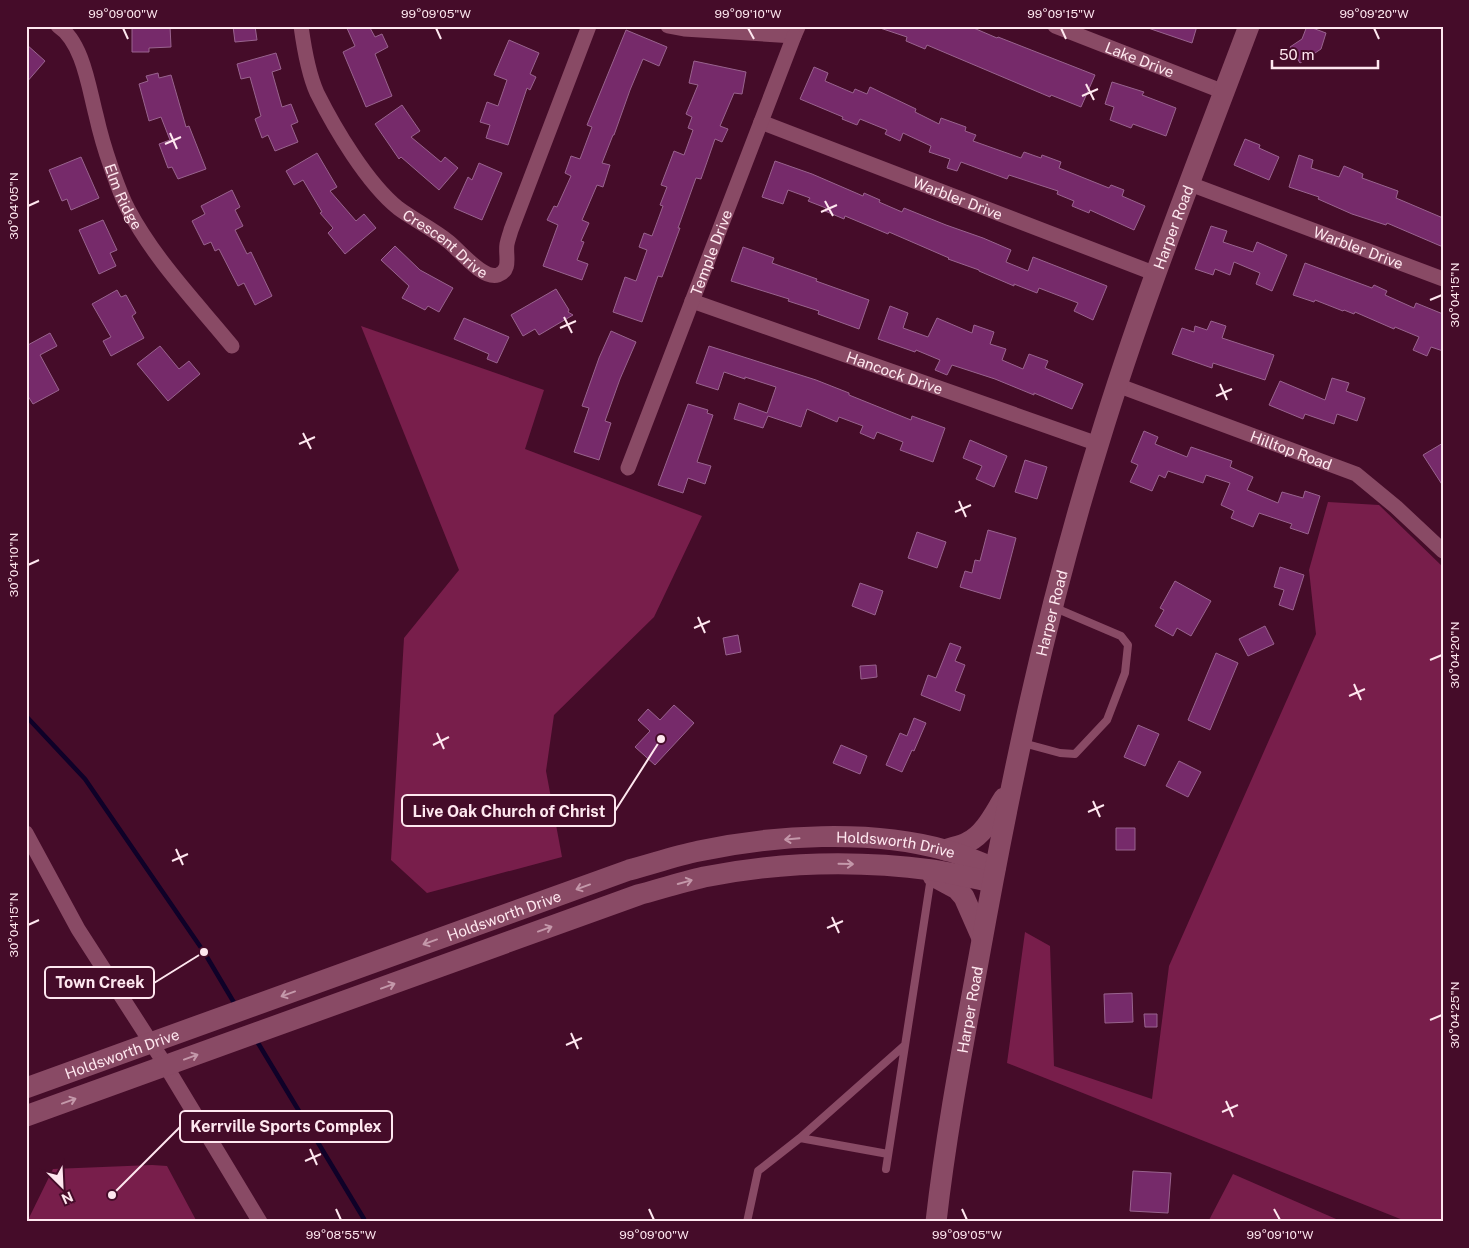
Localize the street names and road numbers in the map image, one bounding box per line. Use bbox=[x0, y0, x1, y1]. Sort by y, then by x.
street label: Lake Drive bbox=[1103, 38, 1177, 80]
street label: Elm Ridge bbox=[102, 161, 146, 232]
street label: Warbler Drive bbox=[911, 173, 1005, 223]
street label: Harper Road bbox=[1150, 183, 1196, 271]
street label: Crescent Drive bbox=[400, 206, 491, 281]
street label: Temple Drive bbox=[687, 207, 735, 298]
street label: Warbler Drive bbox=[1311, 223, 1406, 272]
street label: Hancock Drive bbox=[844, 348, 945, 397]
street label: Hilltop Road bbox=[1248, 427, 1334, 473]
street label: Harper Road bbox=[1032, 568, 1070, 658]
street label: Holdsworth Drive bbox=[836, 828, 957, 861]
street label: Holdsworth Drive bbox=[444, 887, 563, 944]
street label: Harper Road bbox=[953, 965, 986, 1054]
street label: Holdsworth Drive bbox=[62, 1025, 181, 1082]

